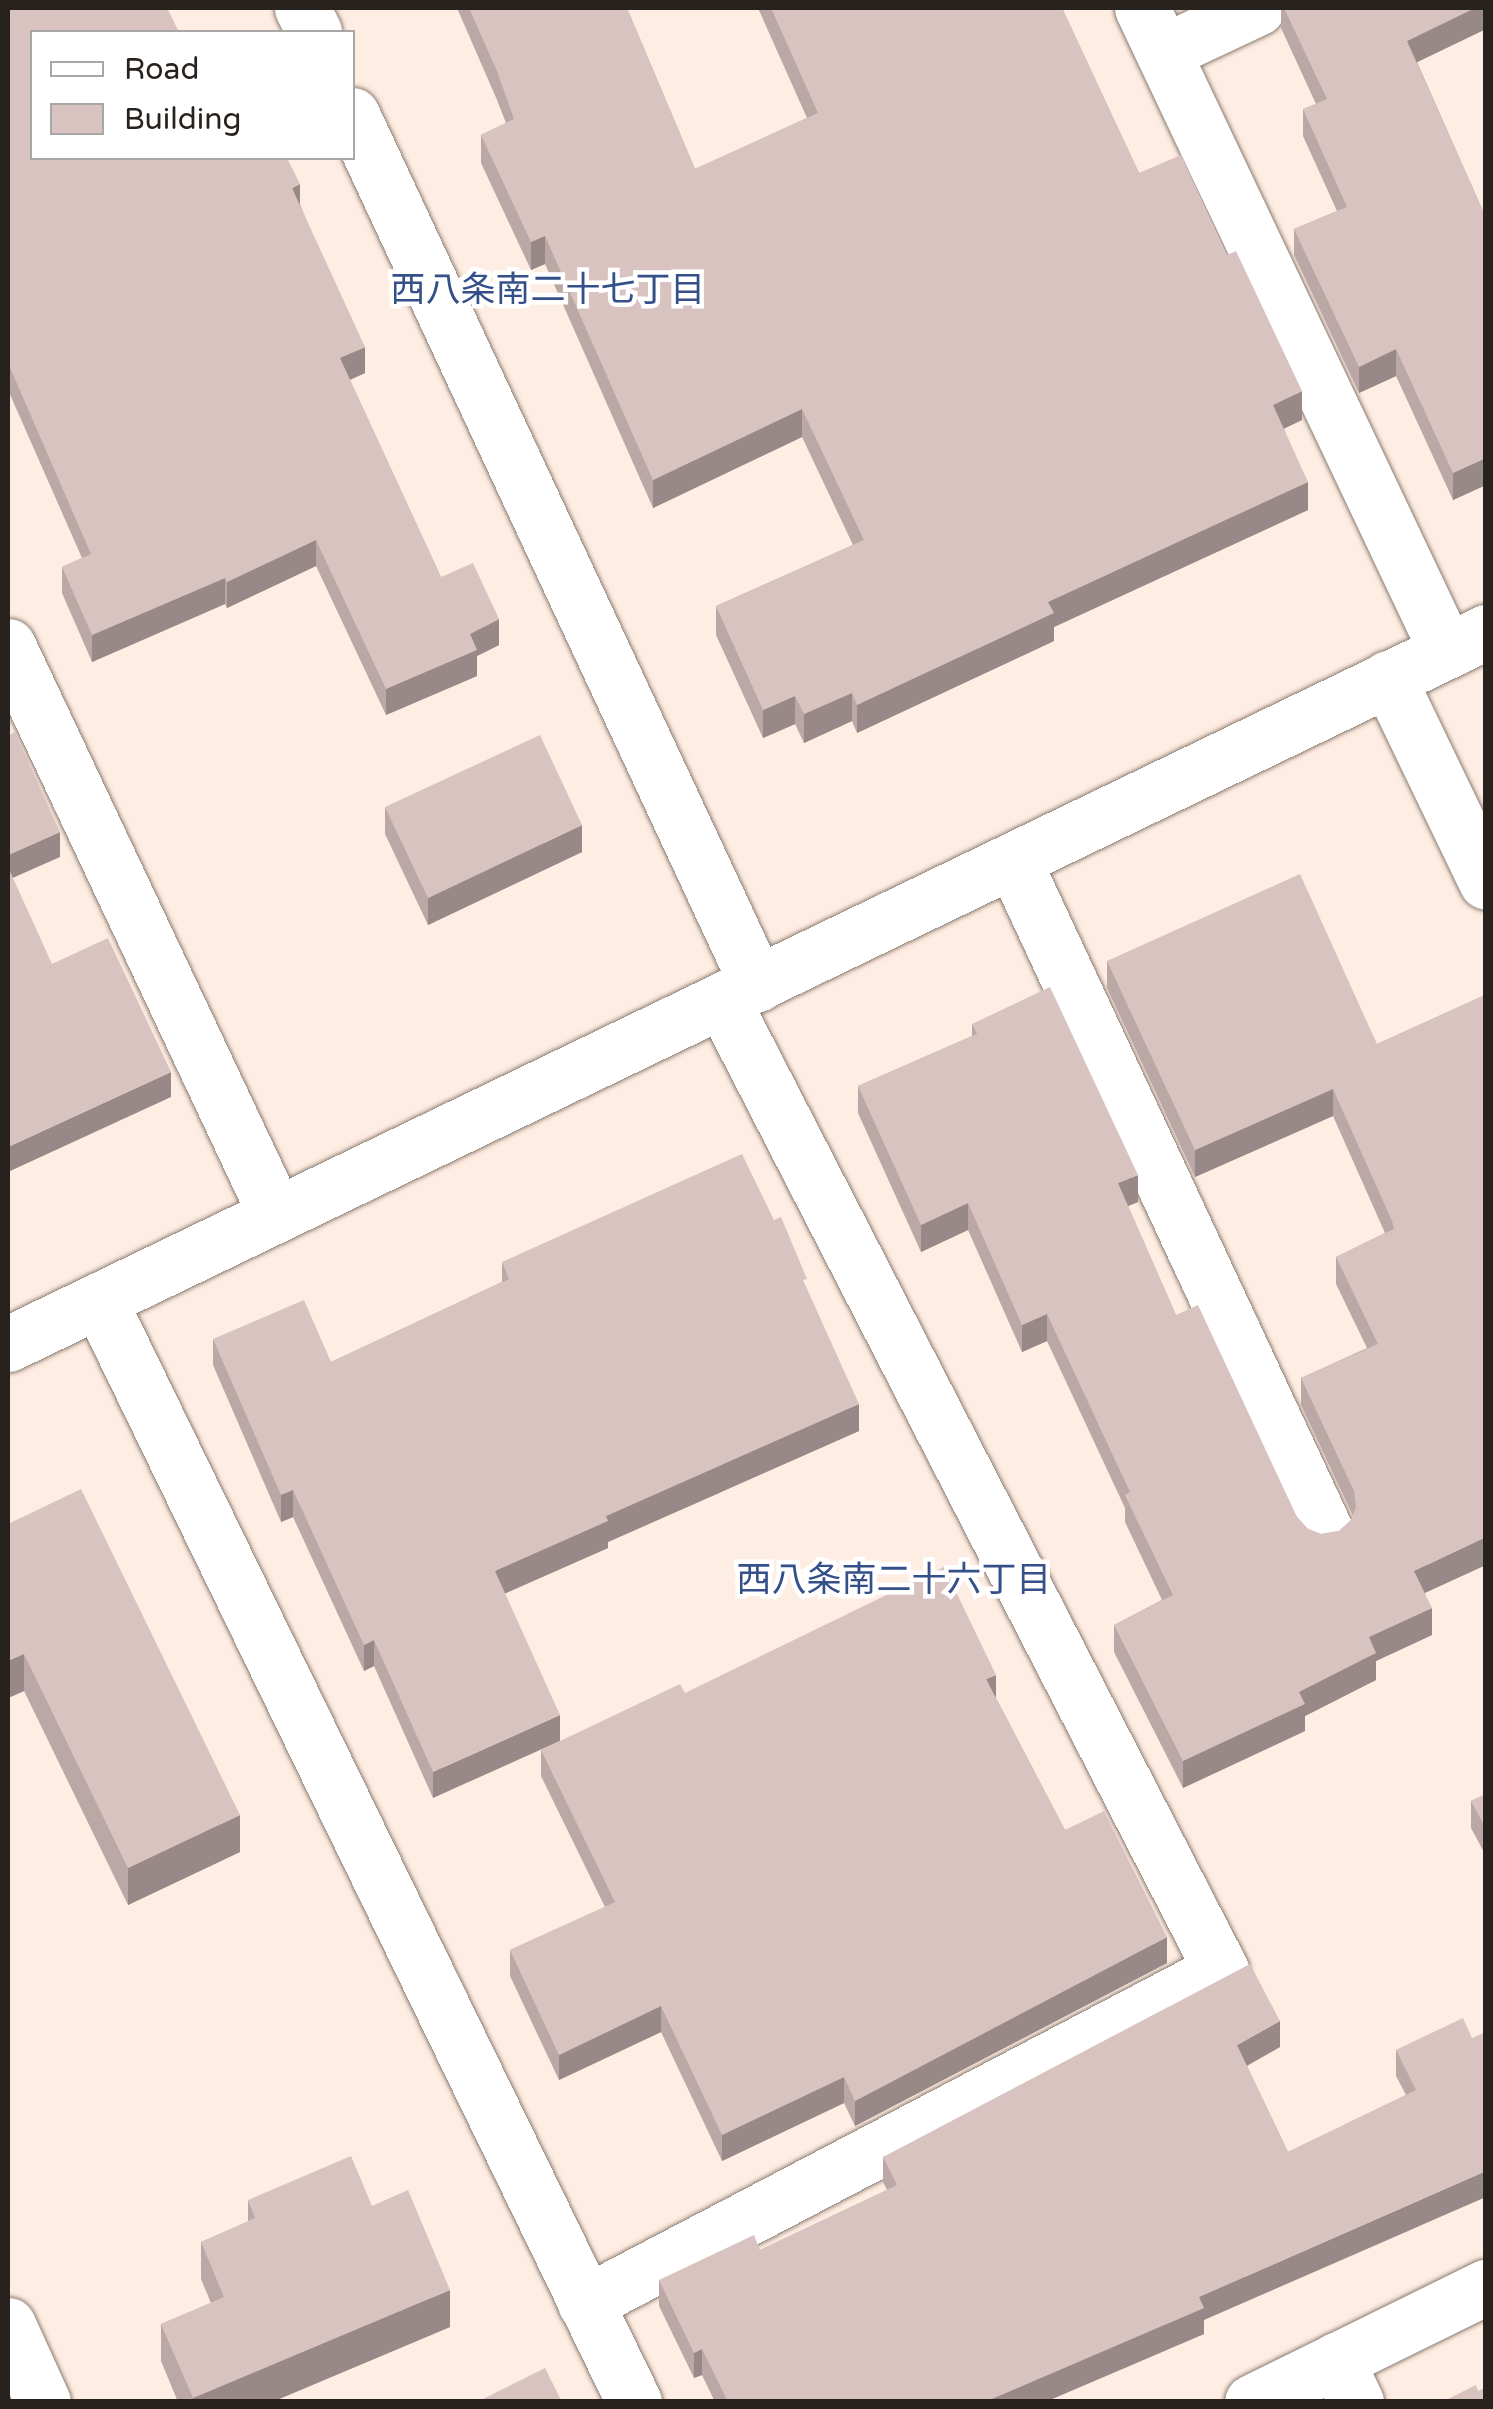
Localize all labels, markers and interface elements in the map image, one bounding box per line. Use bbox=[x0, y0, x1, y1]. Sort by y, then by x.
legend bbox=[30, 30, 355, 160]
text: Road bbox=[124, 51, 199, 88]
text: Building bbox=[124, 101, 241, 138]
district label: 西八条南二十七丁目 bbox=[391, 269, 705, 311]
district label: 西八条南二十六丁目 bbox=[737, 1559, 1051, 1601]

